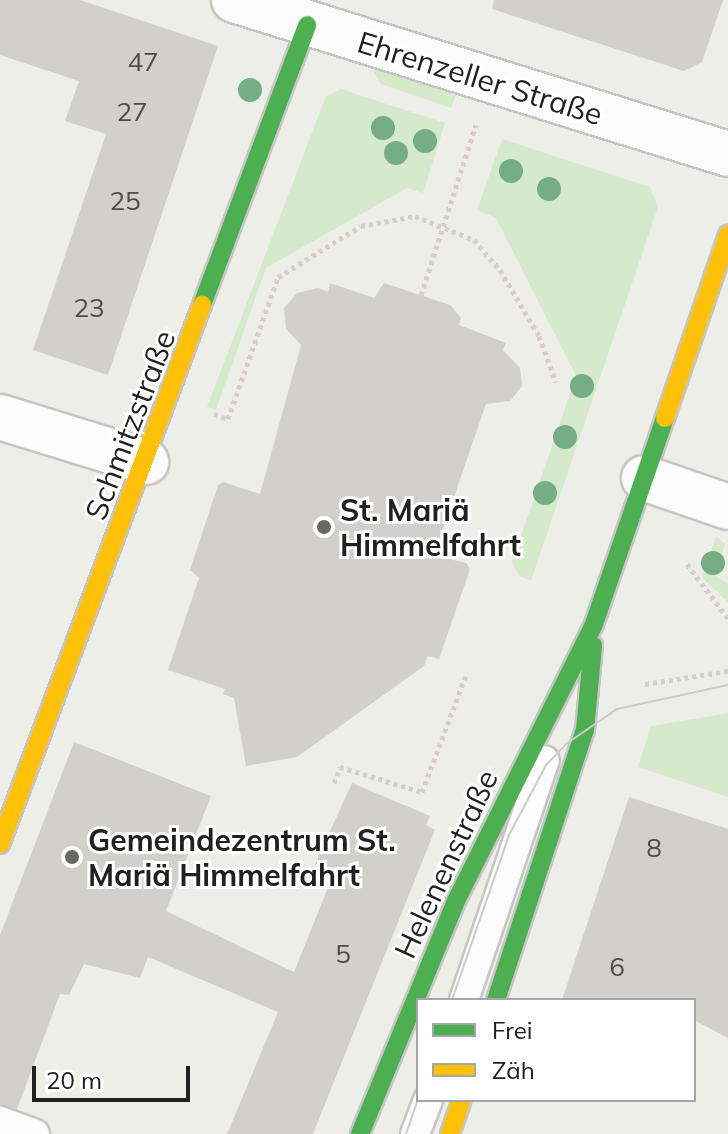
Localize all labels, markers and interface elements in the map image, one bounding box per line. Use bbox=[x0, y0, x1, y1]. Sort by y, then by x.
street label: Ehrenzeller Straße bbox=[353, 24, 607, 132]
house number: 47 bbox=[127, 46, 159, 78]
house number: 27 bbox=[116, 96, 148, 128]
house number: 25 bbox=[109, 185, 141, 217]
house number: 23 bbox=[73, 292, 105, 324]
street label: Schmitzstraße bbox=[77, 325, 183, 525]
place label: St. Mariä Himmelfahrt bbox=[340, 492, 521, 562]
marker: St. Mariä Himmelfahrt bbox=[315, 518, 333, 536]
street label: Helenenstraße bbox=[387, 764, 505, 964]
place label: Gemeindezentrum St. Mariä Himmelfahrt bbox=[88, 822, 396, 892]
house number: 8 bbox=[646, 832, 662, 864]
marker: Gemeindezentrum St. Mariä Himmelfahrt bbox=[63, 848, 81, 866]
house number: 5 bbox=[335, 938, 351, 970]
house number: 6 bbox=[609, 951, 625, 983]
legend bbox=[416, 998, 696, 1102]
text: Frei bbox=[492, 1015, 533, 1045]
scale bar bbox=[36, 1050, 194, 1100]
text: Zäh bbox=[492, 1055, 535, 1085]
text: 20 m bbox=[46, 1065, 102, 1095]

